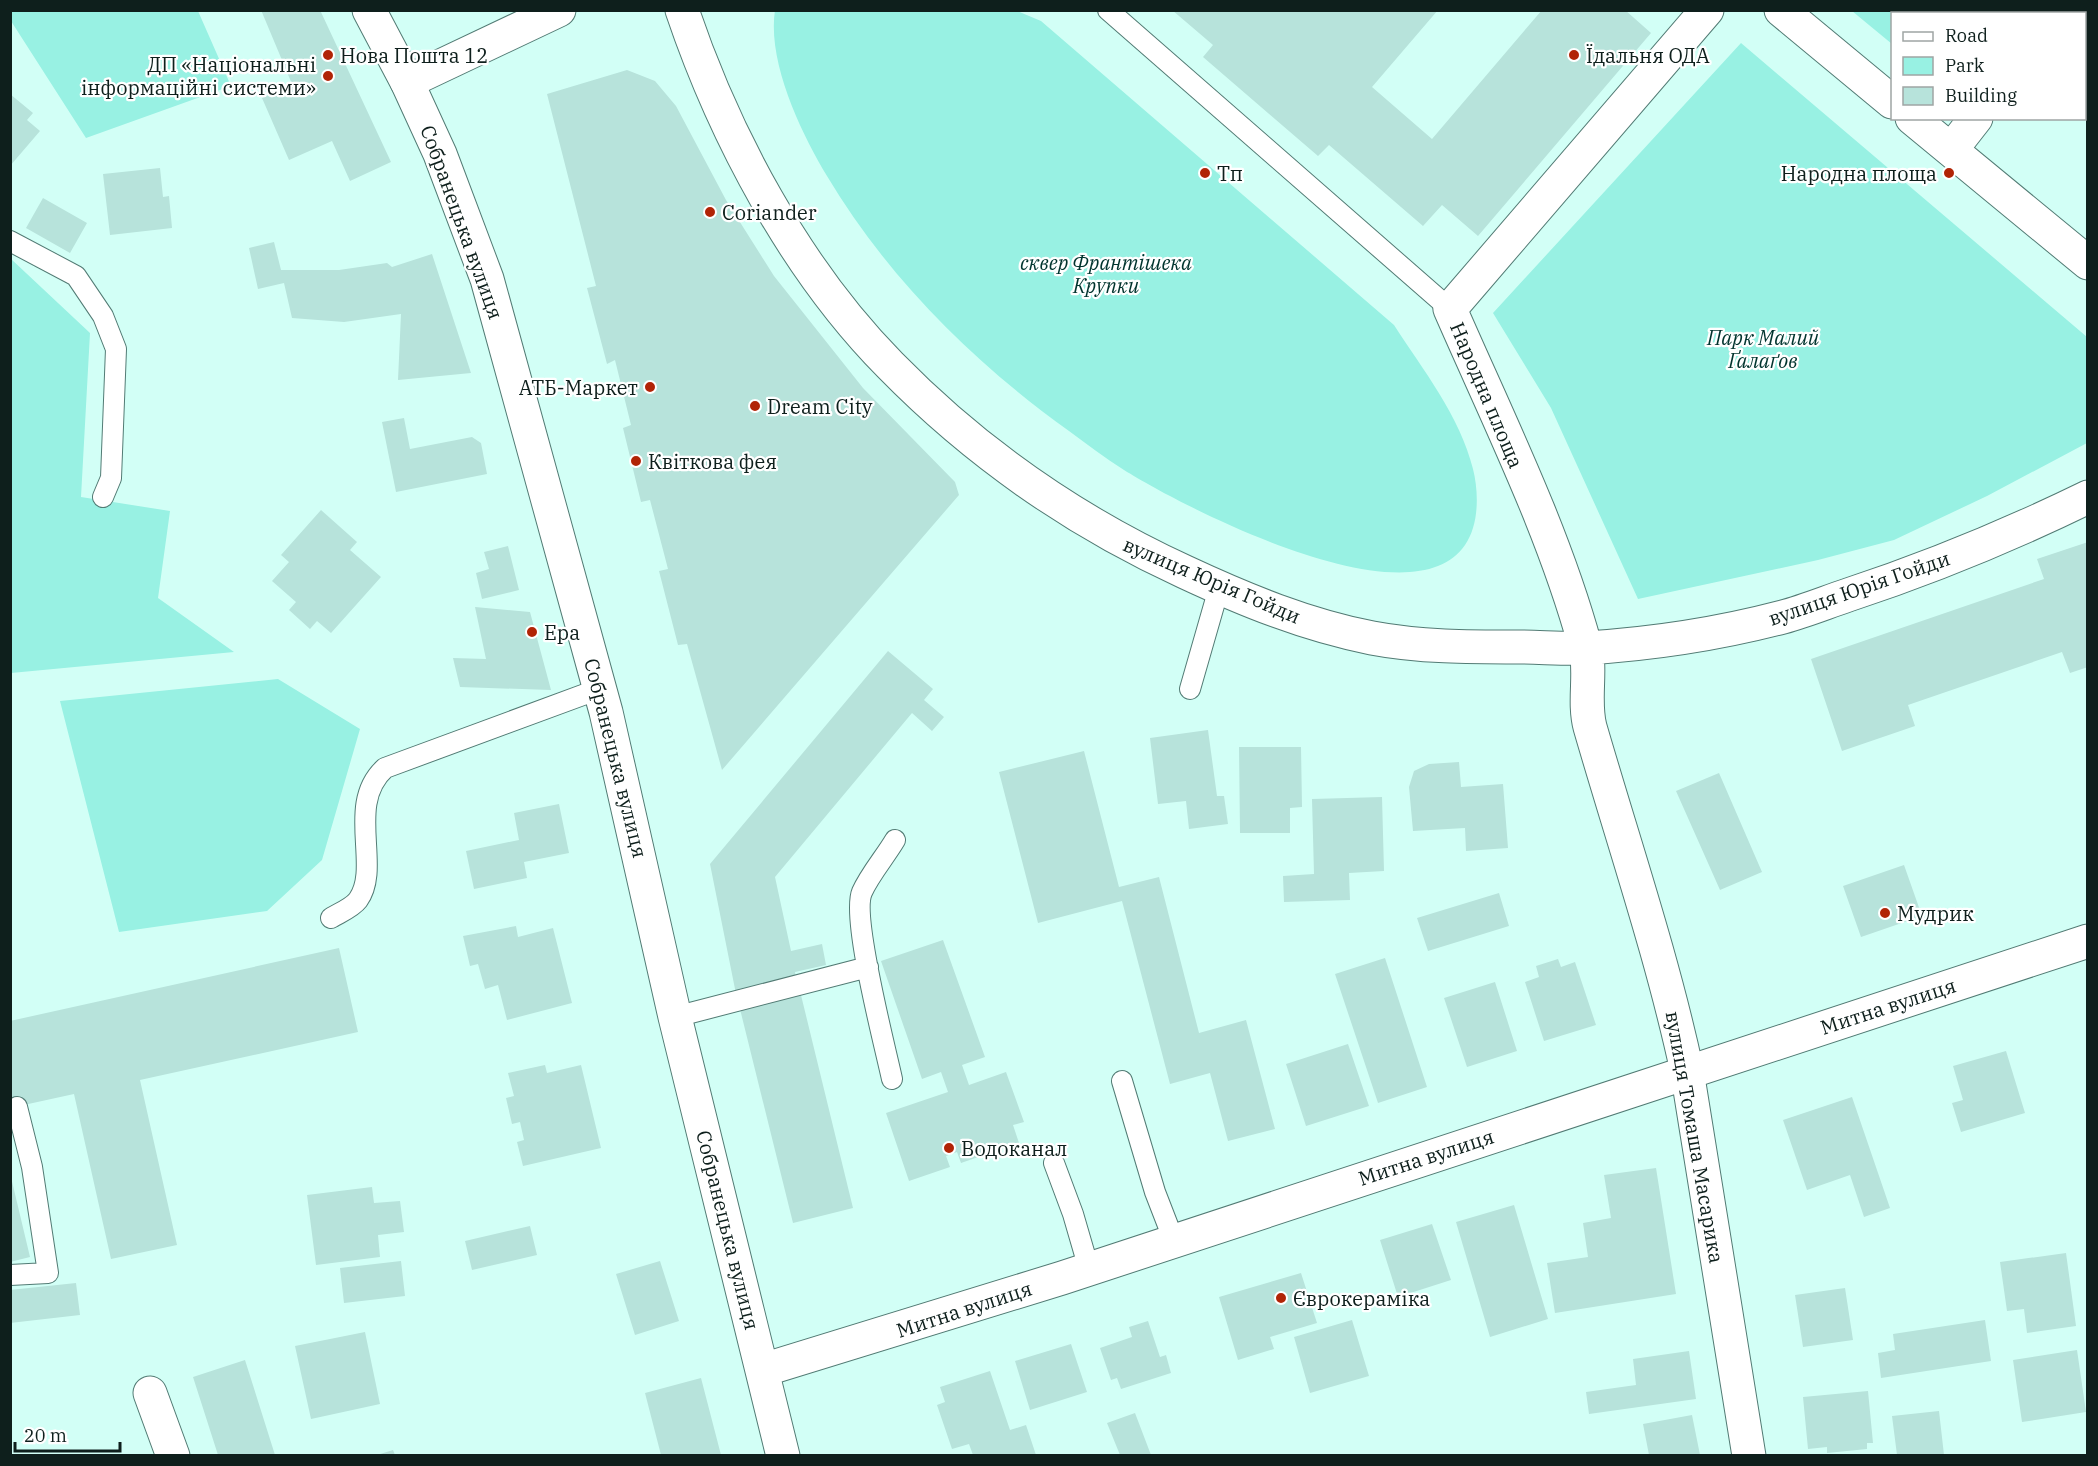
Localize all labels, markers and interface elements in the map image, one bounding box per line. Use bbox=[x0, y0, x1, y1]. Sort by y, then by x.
legend bbox=[1891, 12, 2086, 120]
text: Road bbox=[1945, 24, 1988, 47]
place label: Нова Пошта 12 bbox=[340, 42, 488, 69]
place label: Їдальня ОДА bbox=[1586, 42, 1710, 69]
marker: Нова Пошта 12 bbox=[321, 48, 335, 62]
marker: Їдальня ОДА bbox=[1567, 48, 1581, 62]
place label: ДП «Національні інформаційні системи» bbox=[81, 51, 316, 101]
text: Park bbox=[1945, 54, 1985, 77]
marker: ДП «Національні інформаційні системи» bbox=[321, 69, 335, 83]
text: Building bbox=[1945, 84, 2017, 107]
street label: Собранецька вулиця bbox=[414, 121, 510, 323]
place label: Тп bbox=[1217, 160, 1243, 187]
place label: Народна площа bbox=[1781, 160, 1937, 187]
marker: Тп bbox=[1198, 166, 1212, 180]
marker: Народна площа bbox=[1942, 166, 1956, 180]
place label: Coriander bbox=[722, 199, 817, 226]
marker: Coriander bbox=[703, 205, 717, 219]
park label: сквер Франтішека Крупки bbox=[1020, 249, 1192, 299]
street label: Народна площа bbox=[1444, 318, 1530, 472]
park label: Парк Малий Ґалаґов bbox=[1706, 324, 1820, 374]
place label: АТБ-Маркет bbox=[519, 374, 638, 401]
marker: АТБ-Маркет bbox=[643, 380, 657, 394]
place label: Dream City bbox=[767, 393, 873, 420]
marker: Dream City bbox=[748, 399, 762, 413]
place label: Квіткова фея bbox=[648, 448, 777, 475]
marker: Квіткова фея bbox=[629, 454, 643, 468]
street label: вулиця Юрія Гойди bbox=[1119, 530, 1305, 630]
street label: вулиця Юрія Гойди bbox=[1765, 544, 1953, 632]
place label: Ера bbox=[544, 619, 580, 646]
marker: Ера bbox=[525, 625, 539, 639]
street label: Собранецька вулиця bbox=[578, 655, 654, 861]
place label: Мудрик bbox=[1897, 900, 1974, 927]
marker: Мудрик bbox=[1878, 906, 1892, 920]
street label: Митна вулиця bbox=[1817, 971, 1959, 1041]
street label: вулиця Томаша Масарика bbox=[1660, 1009, 1730, 1265]
street label: Митна вулиця bbox=[1355, 1122, 1497, 1192]
street label: Собранецька вулиця bbox=[690, 1127, 766, 1333]
place label: Водоканал bbox=[961, 1135, 1067, 1162]
marker: Водоканал bbox=[942, 1141, 956, 1155]
street label: Митна вулиця bbox=[893, 1274, 1035, 1344]
place label: Єврокераміка bbox=[1293, 1285, 1430, 1312]
marker: Єврокераміка bbox=[1274, 1291, 1288, 1305]
scale bar bbox=[15, 1415, 120, 1453]
text: 20 m bbox=[24, 1424, 67, 1447]

